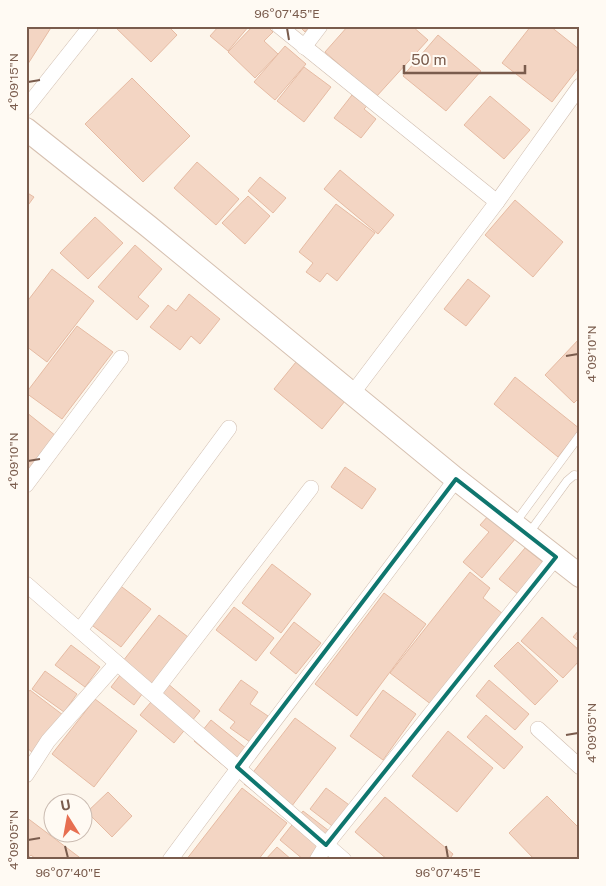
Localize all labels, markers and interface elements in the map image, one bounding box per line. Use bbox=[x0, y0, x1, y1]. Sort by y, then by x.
text: 96°07'45"E bbox=[254, 7, 320, 21]
scale bar bbox=[404, 42, 525, 74]
text: 50 m bbox=[411, 51, 446, 68]
text: 4°09'15"N bbox=[7, 53, 21, 111]
text: 4°09'10"N bbox=[585, 325, 599, 383]
text: 4°09'10"N bbox=[7, 432, 21, 490]
text: 4°09'05"N bbox=[585, 703, 599, 763]
north arrow bbox=[42, 794, 92, 844]
text: U bbox=[59, 796, 72, 814]
text: 4°09'05"N bbox=[7, 810, 21, 870]
text: 96°07'40"E bbox=[35, 866, 101, 880]
text: 96°07'45"E bbox=[415, 866, 481, 880]

